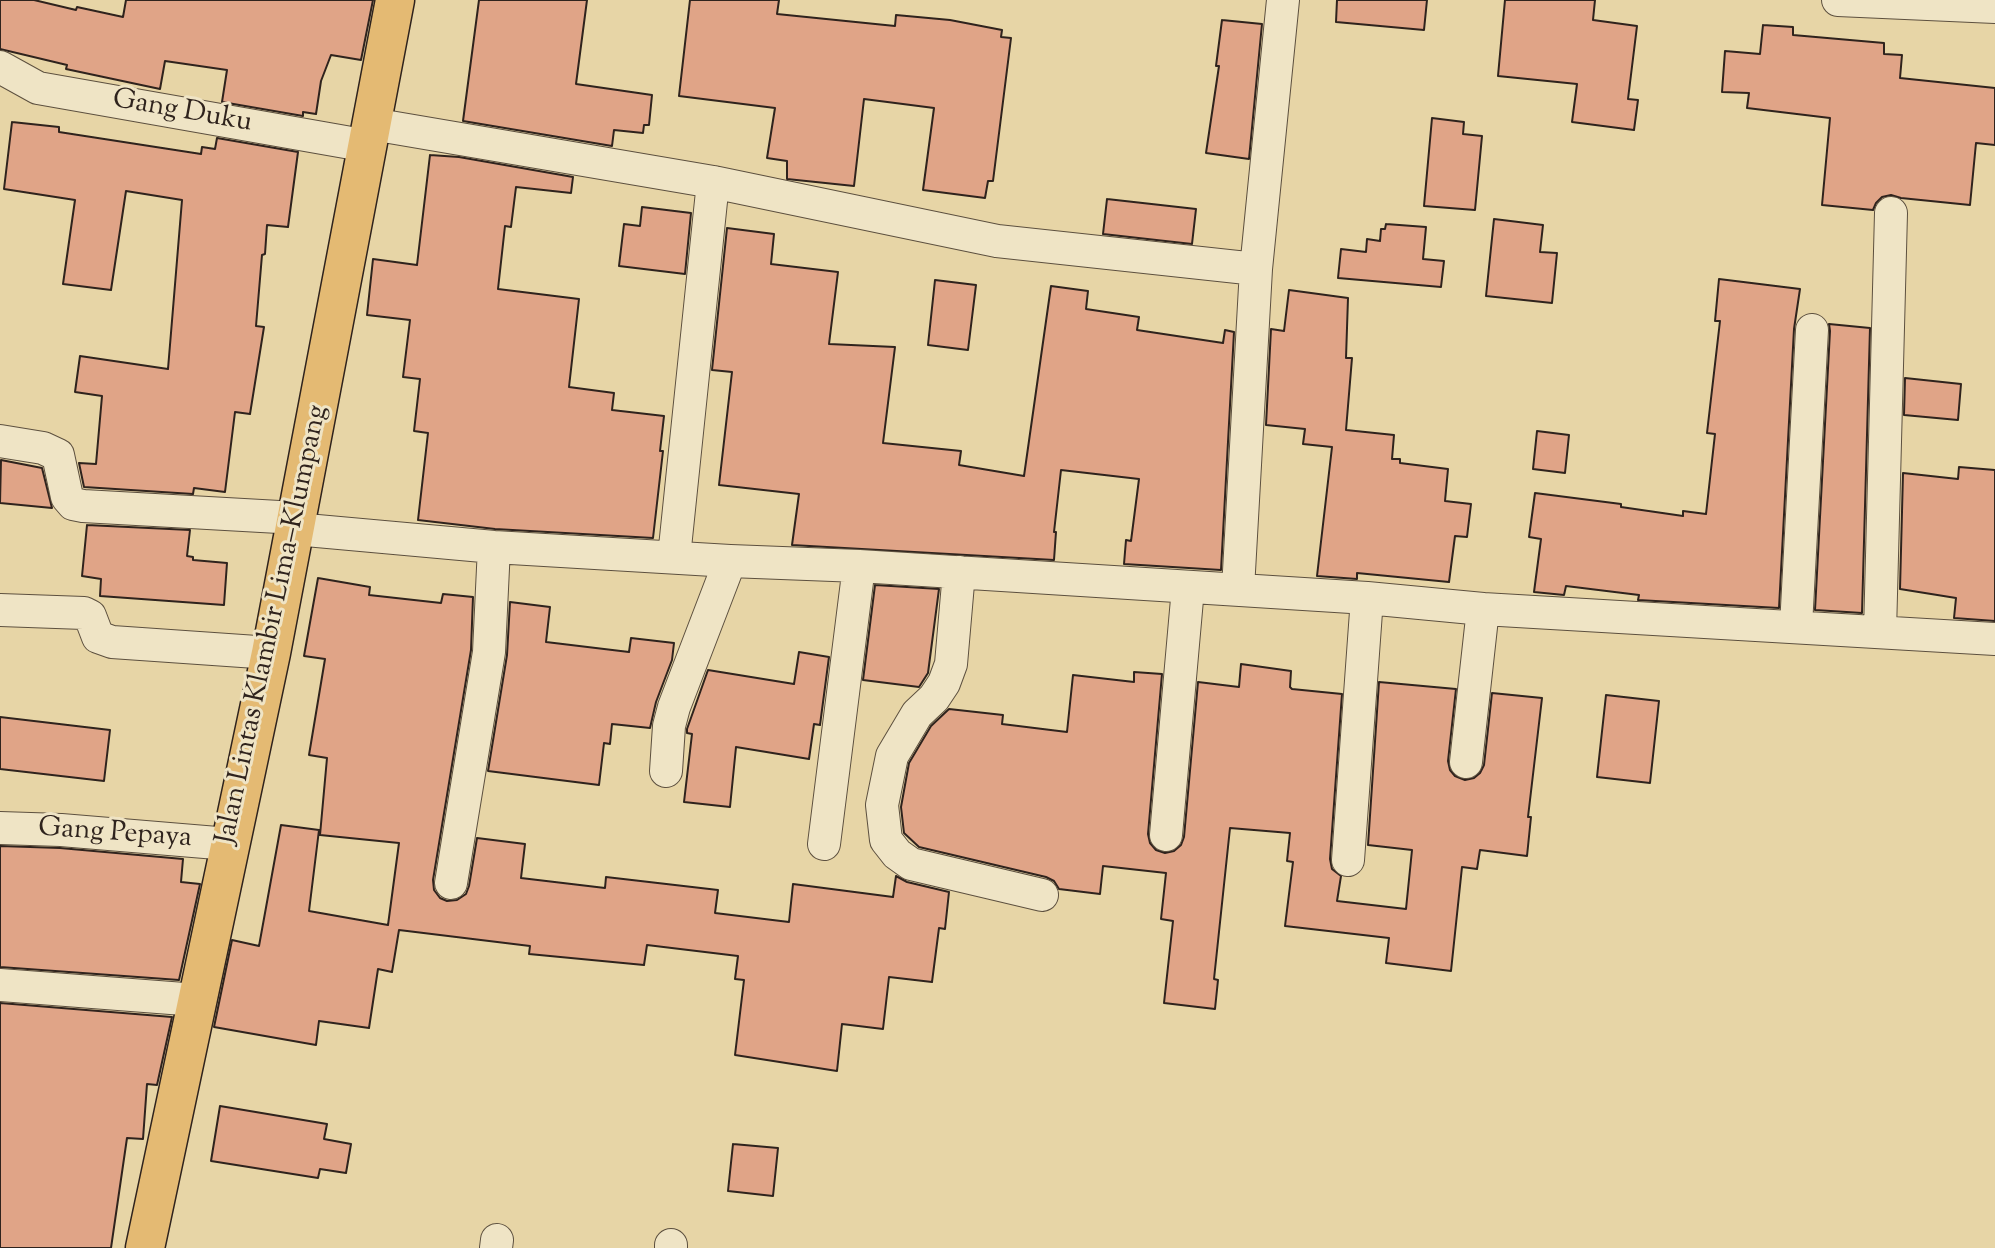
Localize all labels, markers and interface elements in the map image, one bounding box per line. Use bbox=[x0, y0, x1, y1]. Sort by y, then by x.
street label: Gang Duku bbox=[110, 84, 254, 142]
street label: Jalan Lintas Klambir Lima–Klumpang bbox=[211, 402, 337, 848]
street label: Gang Pepaya bbox=[37, 813, 193, 857]

